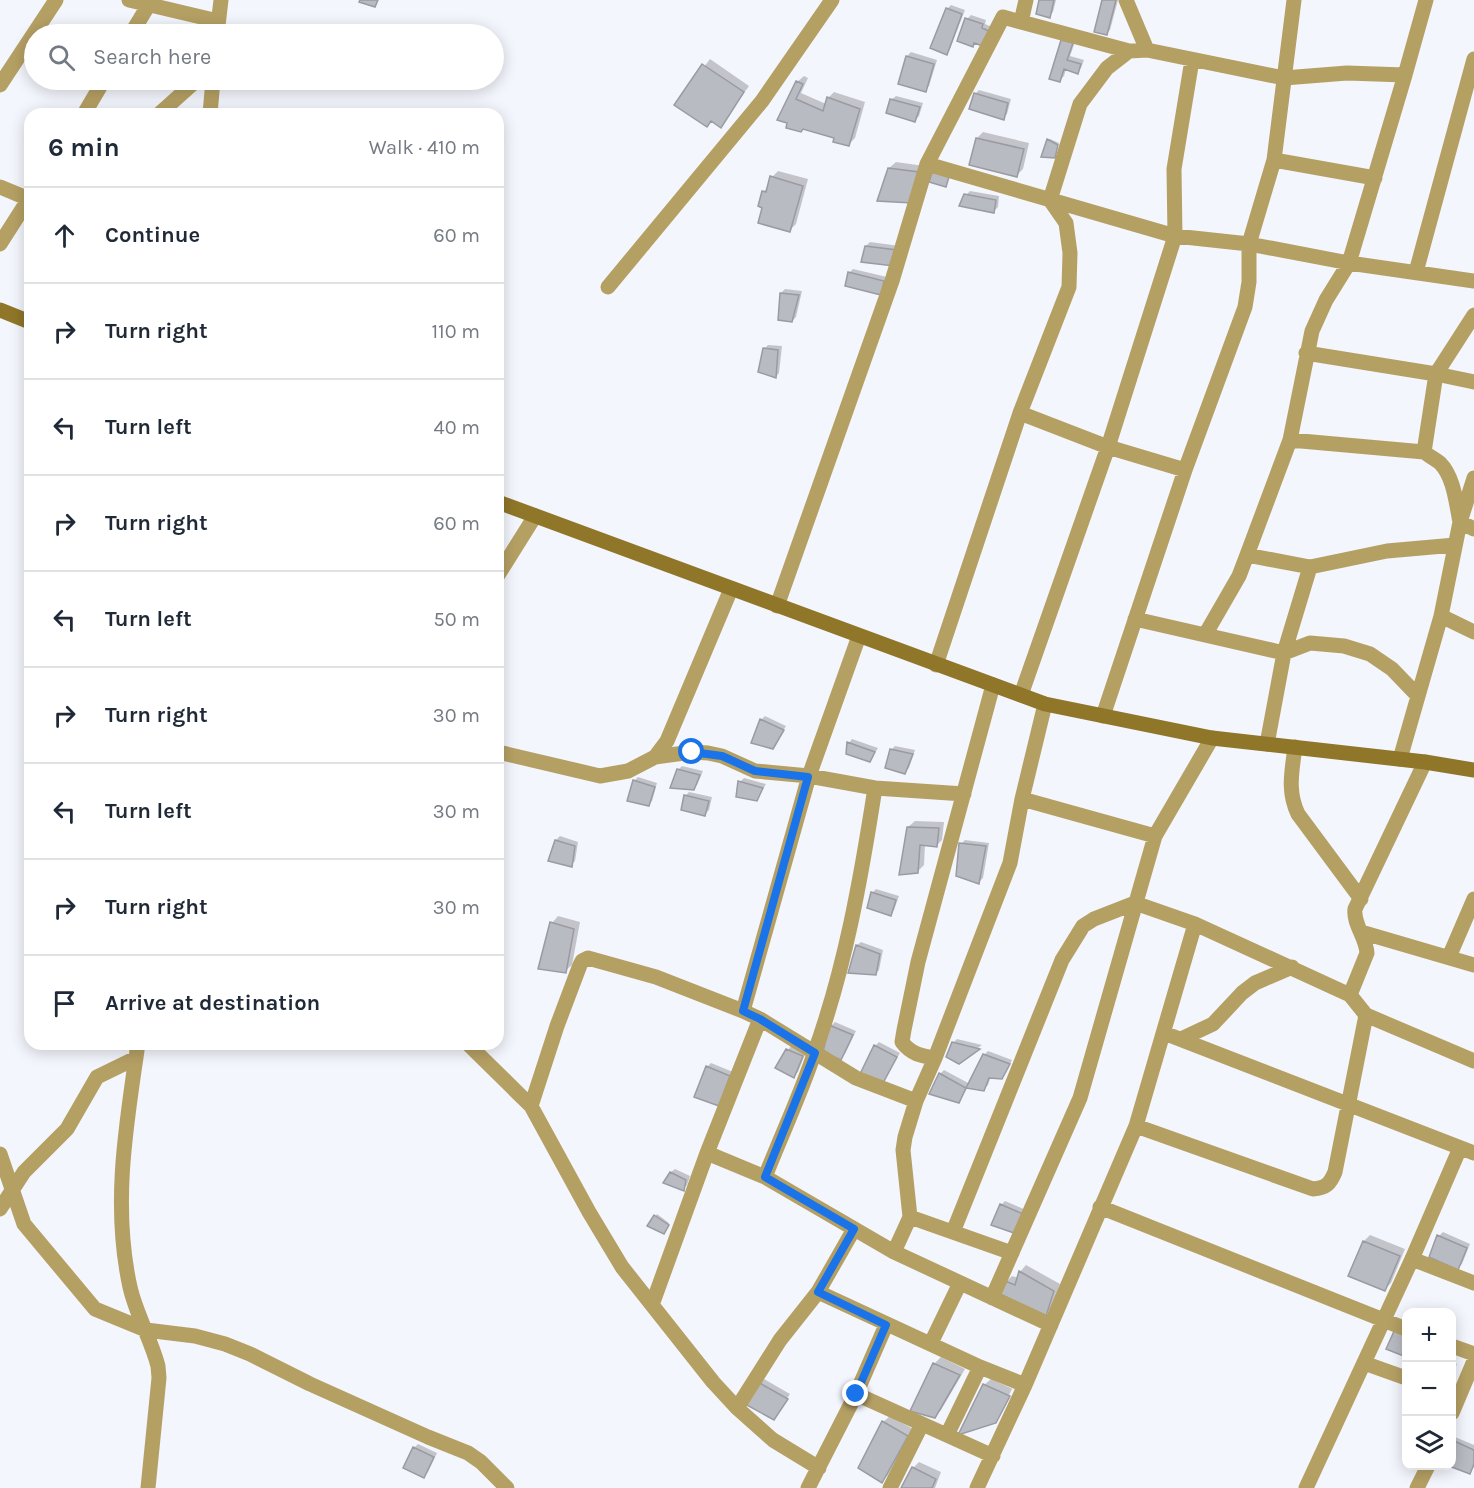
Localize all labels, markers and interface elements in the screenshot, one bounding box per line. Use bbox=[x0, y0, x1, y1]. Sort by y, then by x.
search box bbox=[24, 24, 504, 90]
icon: search bbox=[45, 41, 78, 74]
text: Search here bbox=[93, 44, 211, 70]
text: 6 min bbox=[48, 132, 120, 163]
text: Walk · 410 m bbox=[369, 136, 480, 159]
icon: ahead bbox=[48, 219, 81, 252]
text: Continue bbox=[105, 222, 200, 248]
text: 60 m bbox=[433, 224, 480, 247]
icon: right bbox=[48, 315, 81, 348]
text: Turn right bbox=[105, 318, 208, 344]
text: 110 m bbox=[431, 320, 480, 343]
icon: left bbox=[48, 411, 81, 444]
text: Turn left bbox=[105, 414, 192, 440]
text: 40 m bbox=[434, 416, 480, 439]
icon: right bbox=[48, 507, 81, 540]
text: Turn right bbox=[105, 510, 208, 536]
text: 60 m bbox=[433, 512, 480, 535]
icon: left bbox=[48, 603, 81, 636]
text: Turn left bbox=[105, 606, 192, 632]
text: 50 m bbox=[433, 608, 480, 631]
icon: right bbox=[48, 699, 81, 732]
text: Turn right bbox=[105, 702, 208, 728]
text: 30 m bbox=[433, 704, 480, 727]
route start bbox=[678, 738, 704, 764]
icon: left bbox=[48, 795, 81, 828]
text: Turn left bbox=[105, 798, 192, 824]
text: 30 m bbox=[433, 800, 480, 823]
icon: right bbox=[48, 891, 81, 924]
text: Turn right bbox=[105, 894, 208, 920]
text: 30 m bbox=[433, 896, 480, 919]
icon: arrive bbox=[48, 987, 81, 1020]
text: Arrive at destination bbox=[105, 990, 320, 1016]
map controls bbox=[1402, 1308, 1456, 1470]
button: + bbox=[1402, 1308, 1456, 1362]
button: − bbox=[1402, 1362, 1456, 1416]
route end bbox=[842, 1380, 868, 1406]
button: layers bbox=[1402, 1416, 1456, 1470]

